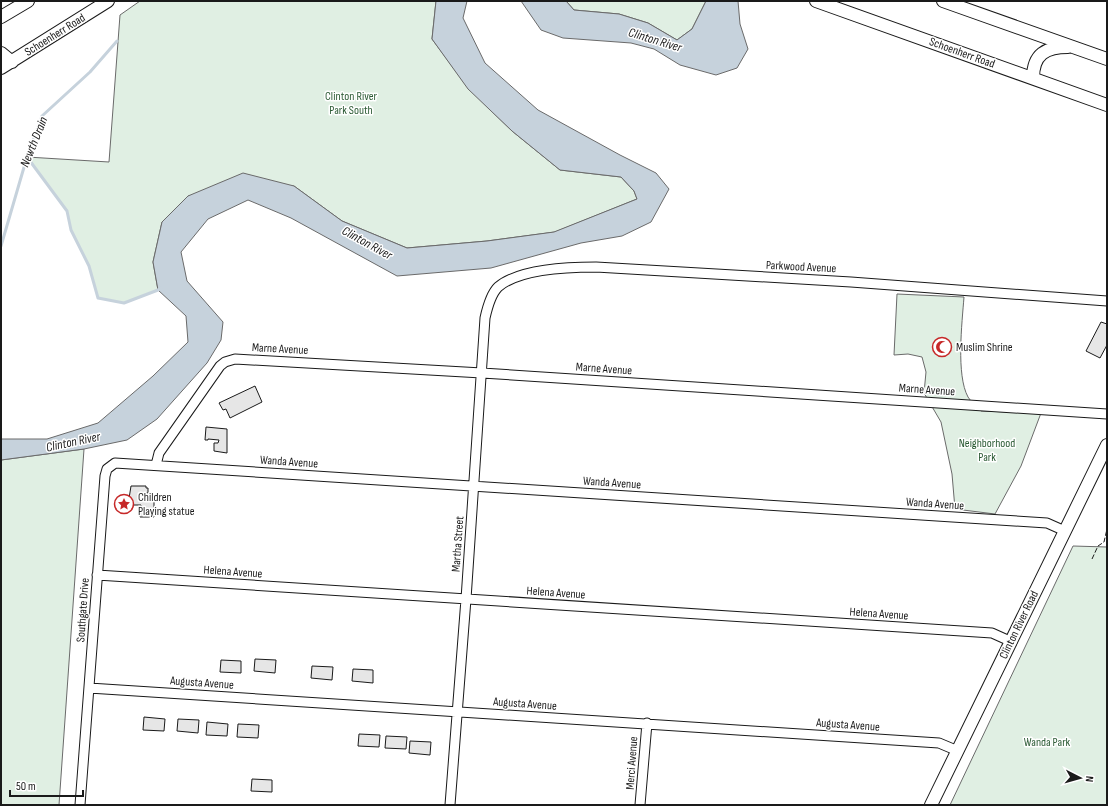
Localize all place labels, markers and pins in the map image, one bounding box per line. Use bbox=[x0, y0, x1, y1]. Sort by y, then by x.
mosque icon: Muslim Shrine bbox=[931, 336, 953, 358]
place label: Muslim Shrine bbox=[956, 340, 1013, 355]
place label: Children Playing statue bbox=[138, 490, 195, 519]
place icon: Children Playing statue bbox=[113, 493, 135, 515]

